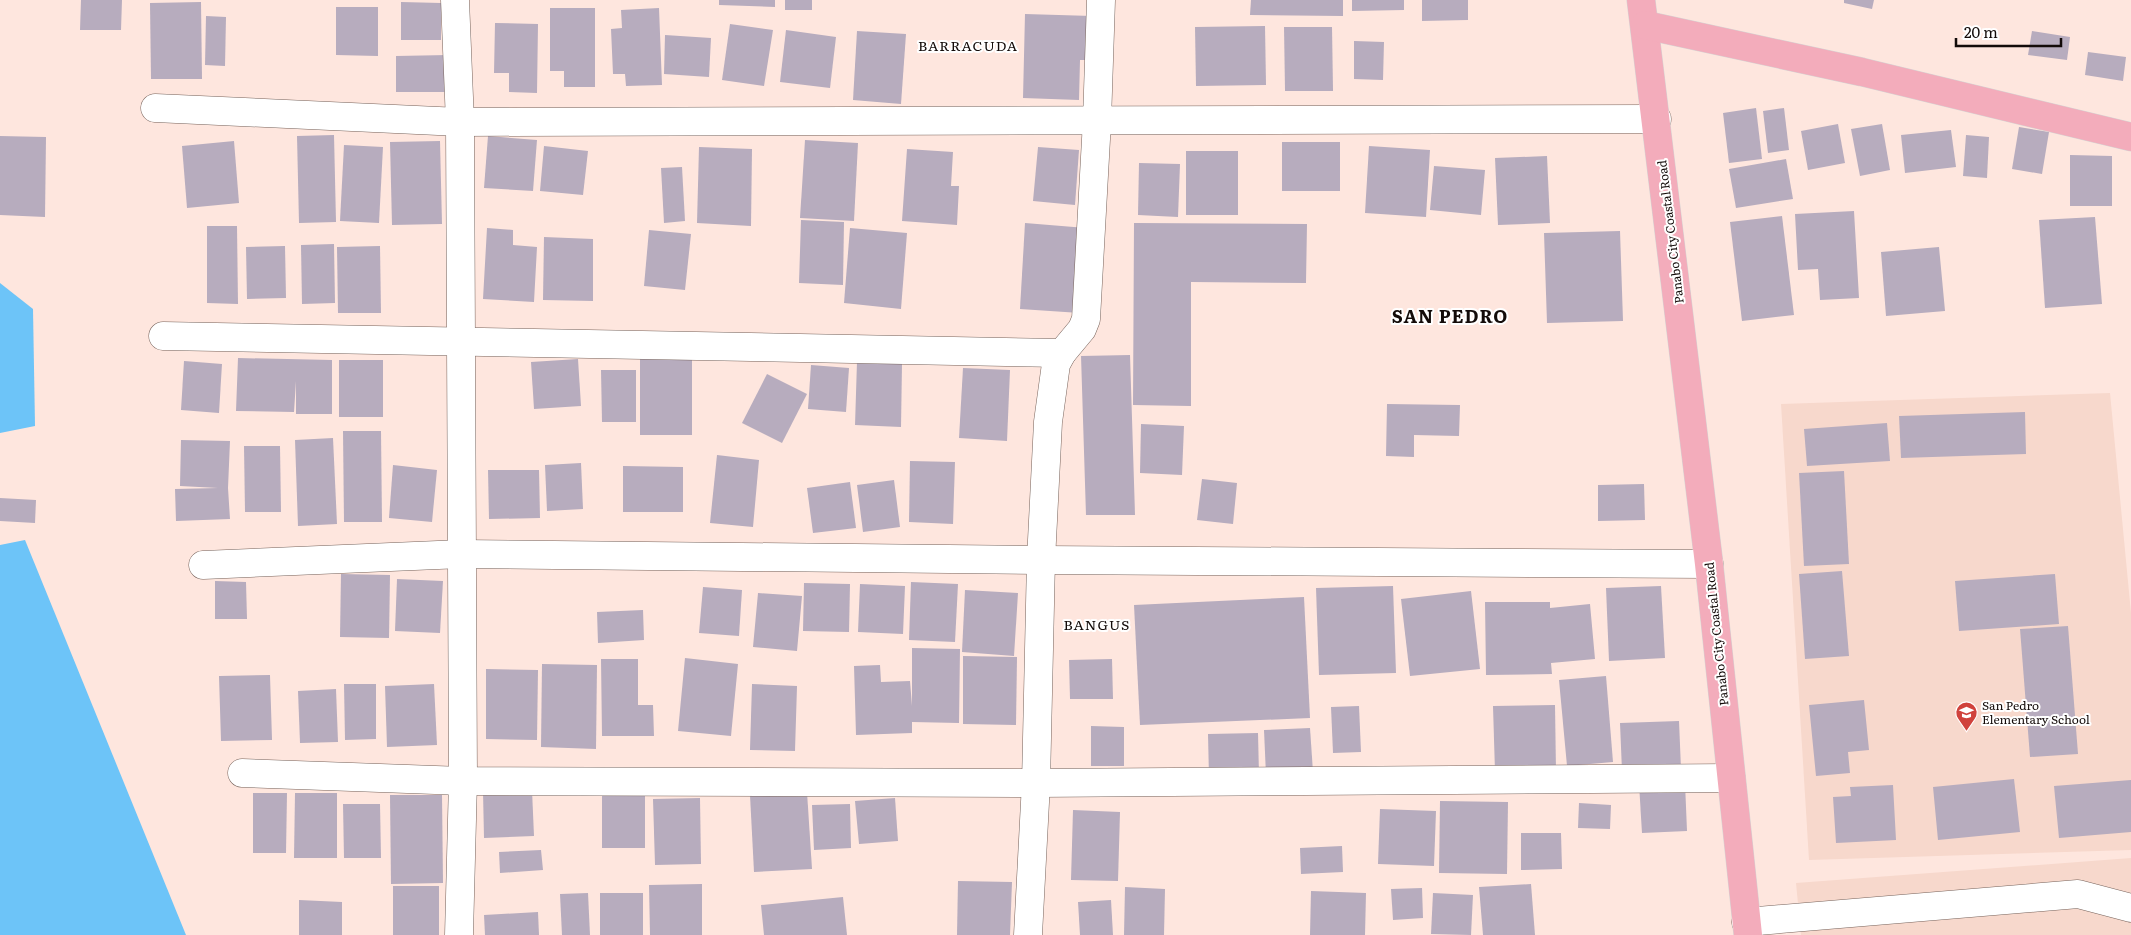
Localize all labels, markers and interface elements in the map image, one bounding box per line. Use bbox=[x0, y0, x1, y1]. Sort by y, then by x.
scale bar bbox=[1956, 15, 2061, 47]
text: 20 m bbox=[1964, 20, 1998, 43]
district label: BARRACUDA bbox=[918, 35, 1018, 55]
street label: Panabo City Coastal Road bbox=[1652, 159, 1688, 305]
district label: SAN PEDRO bbox=[1392, 302, 1508, 329]
street label: Panabo City Coastal Road bbox=[1699, 561, 1732, 707]
district label: BANGUS bbox=[1064, 614, 1130, 634]
place label: San Pedro Elementary School bbox=[1982, 696, 2090, 728]
school or university icon: San Pedro Elementary School bbox=[1954, 700, 1978, 731]

